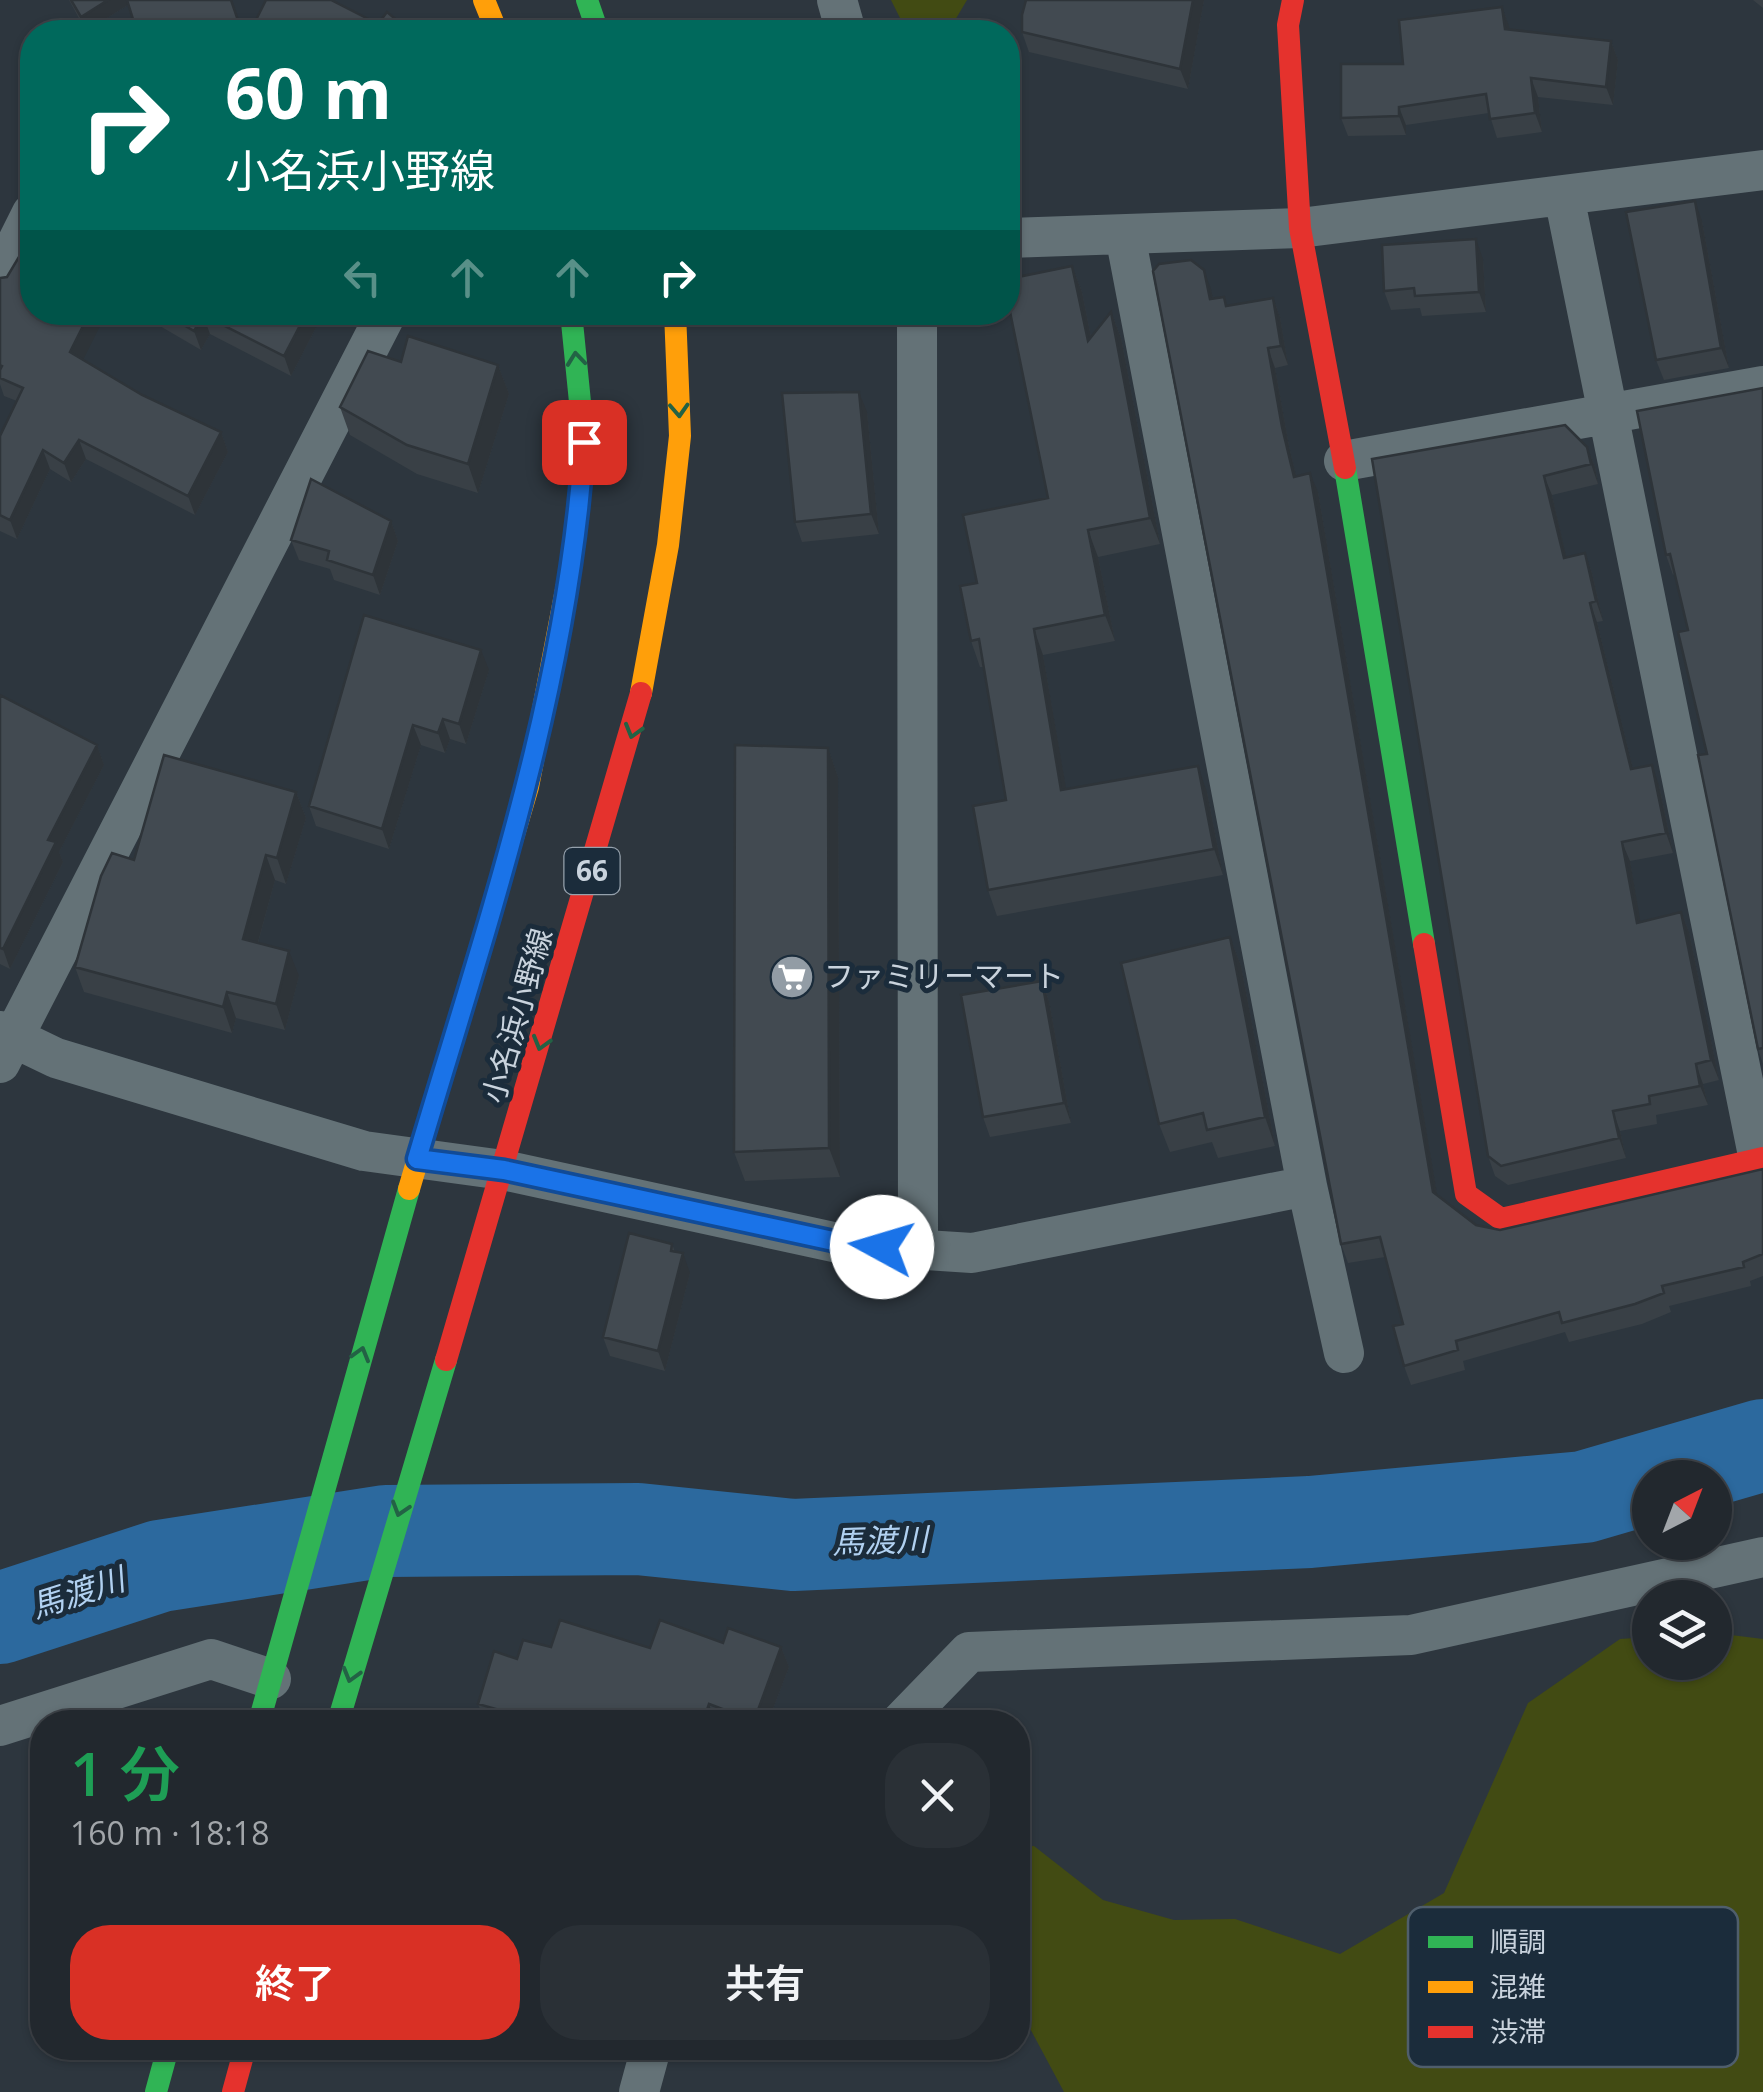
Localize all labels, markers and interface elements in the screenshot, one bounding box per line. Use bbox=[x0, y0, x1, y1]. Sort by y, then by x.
text: 60 m bbox=[225, 44, 392, 140]
icon: right bbox=[60, 60, 190, 190]
text: 小名浜小野線 bbox=[225, 139, 495, 200]
icon: left bbox=[335, 250, 390, 305]
icon: ahead bbox=[440, 250, 495, 305]
icon: ahead bbox=[545, 250, 600, 305]
icon: right bbox=[650, 250, 705, 305]
one-way arrow bbox=[566, 350, 587, 366]
pin bbox=[542, 400, 627, 485]
one-way arrow bbox=[668, 402, 689, 418]
icon: arrive bbox=[557, 415, 612, 470]
one-way arrow bbox=[624, 722, 645, 739]
road number: 66 bbox=[564, 848, 620, 894]
street label: 小名浜小野線 bbox=[472, 923, 561, 1108]
supermarket icon: ファミリーマート bbox=[769, 954, 815, 1000]
place label: ファミリーマート bbox=[824, 955, 1064, 996]
one-way arrow bbox=[532, 1033, 553, 1050]
position arrow bbox=[830, 1195, 934, 1299]
one-way arrow bbox=[349, 1346, 370, 1363]
north arrow bbox=[1632, 1460, 1732, 1560]
map controls bbox=[1632, 1460, 1732, 1680]
one-way arrow bbox=[391, 1499, 412, 1516]
water label: 馬渡川 bbox=[831, 1516, 932, 1563]
water label: 馬渡川 bbox=[25, 1555, 133, 1627]
button: layers bbox=[1632, 1580, 1732, 1680]
one-way arrow bbox=[342, 1666, 363, 1683]
text: 1 分 bbox=[70, 1732, 180, 1814]
button: close bbox=[885, 1743, 990, 1848]
text: 160 m · 18:18 bbox=[70, 1811, 269, 1854]
legend bbox=[1408, 1907, 1738, 2067]
text: 順調 bbox=[1490, 1922, 1546, 1960]
button: 終了 bbox=[70, 1925, 520, 2040]
button: 共有 bbox=[540, 1925, 990, 2040]
text: 混雑 bbox=[1490, 1967, 1546, 2005]
text: 渋滞 bbox=[1490, 2012, 1546, 2050]

